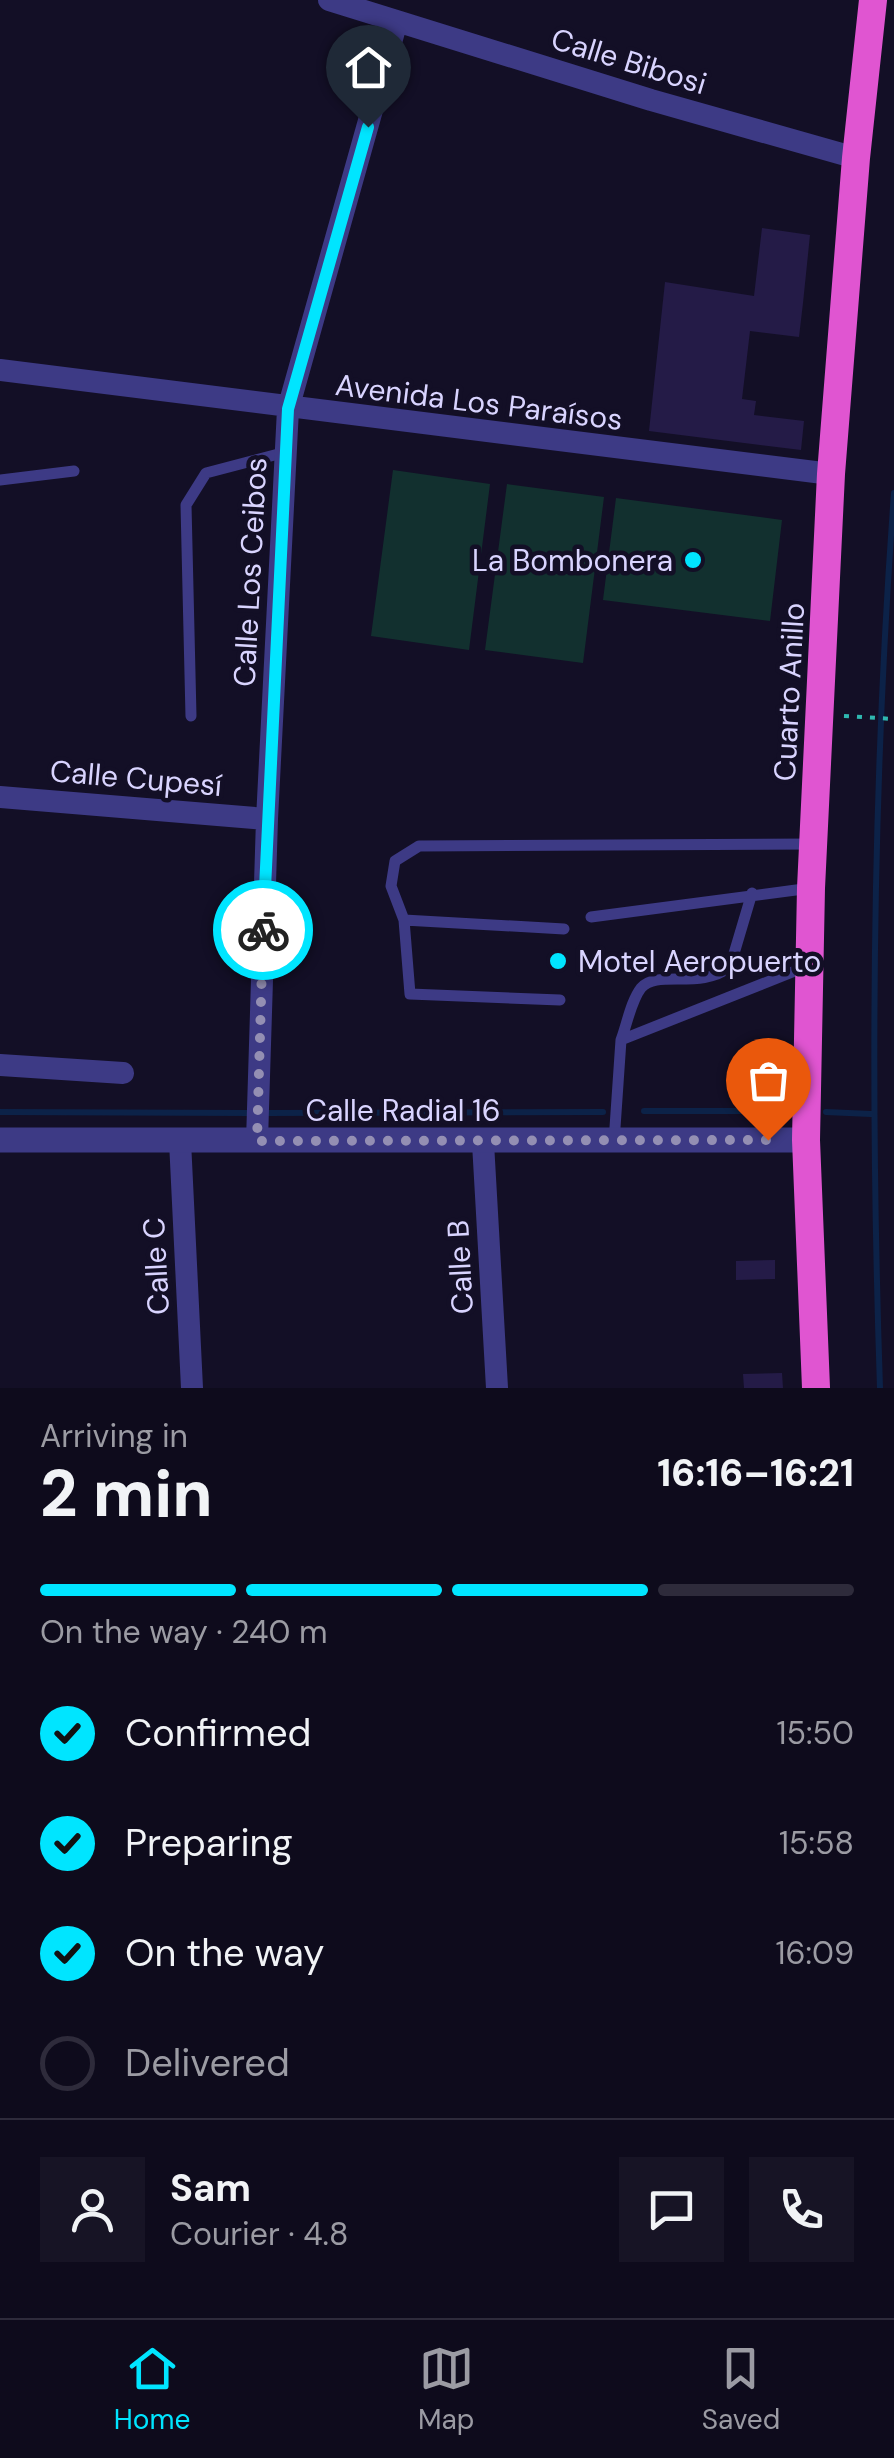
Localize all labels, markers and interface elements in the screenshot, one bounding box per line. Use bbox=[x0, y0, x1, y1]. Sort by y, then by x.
street label: Calle Bibosi bbox=[547, 19, 711, 103]
pin bbox=[326, 25, 411, 128]
icon: home bbox=[341, 40, 396, 95]
street label: Avenida Los Paraísos bbox=[333, 365, 625, 439]
street label: Calle Los Ceibos bbox=[225, 456, 275, 688]
place label: La Bombonera bbox=[472, 541, 673, 580]
marker: La Bombonera bbox=[682, 549, 704, 571]
street label: Cuarto Anillo bbox=[765, 602, 813, 782]
street label: Calle Cupesí bbox=[48, 751, 224, 805]
courier bbox=[213, 880, 313, 980]
icon: bike bbox=[236, 903, 291, 958]
place label: Motel Aeropuerto bbox=[578, 942, 821, 981]
marker: Motel Aeropuerto bbox=[547, 950, 569, 972]
pin bbox=[726, 1038, 811, 1141]
icon: bag bbox=[741, 1053, 796, 1108]
street label: Calle Radial 16 bbox=[305, 1091, 501, 1130]
street label: Calle C bbox=[134, 1216, 178, 1316]
street label: Calle B bbox=[438, 1219, 482, 1315]
text: Arriving in bbox=[40, 1415, 188, 1457]
text: 16:16–16:21 bbox=[657, 1448, 854, 1498]
text: 2 min bbox=[40, 1452, 213, 1536]
text: On the way · 240 m bbox=[40, 1611, 327, 1653]
icon: check bbox=[40, 1706, 95, 1761]
text: Confirmed bbox=[125, 1708, 311, 1758]
text: 15:50 bbox=[777, 1712, 854, 1754]
icon: check bbox=[40, 1816, 95, 1871]
text: Preparing bbox=[125, 1818, 293, 1868]
text: 15:58 bbox=[779, 1822, 854, 1864]
icon: check bbox=[40, 1926, 95, 1981]
text: On the way bbox=[125, 1928, 324, 1978]
text: 16:09 bbox=[775, 1932, 854, 1974]
text: Delivered bbox=[125, 2038, 290, 2088]
button: person bbox=[40, 2157, 145, 2262]
button: chat bbox=[619, 2157, 724, 2262]
button: phone bbox=[749, 2157, 854, 2262]
text: Sam bbox=[170, 2163, 251, 2213]
text: Courier · 4.8 bbox=[170, 2213, 348, 2255]
tab: Home bbox=[114, 2341, 190, 2438]
tab: Map bbox=[418, 2341, 474, 2438]
tab: Saved bbox=[702, 2341, 780, 2438]

